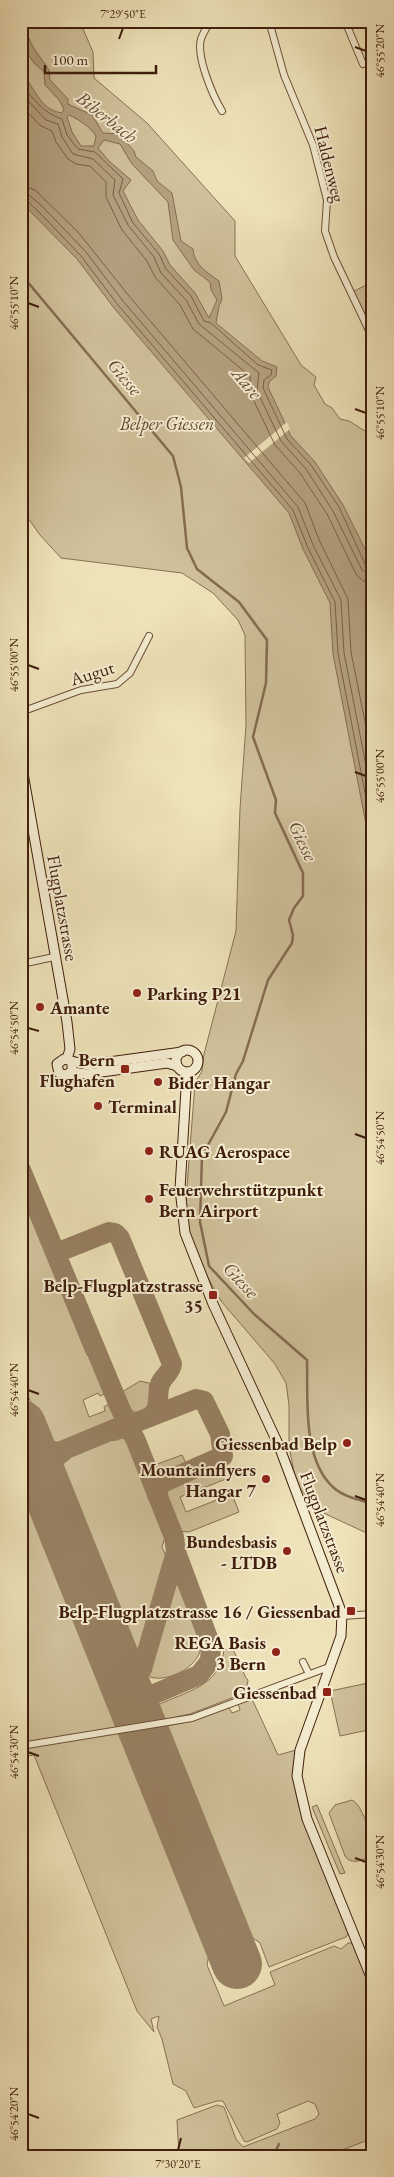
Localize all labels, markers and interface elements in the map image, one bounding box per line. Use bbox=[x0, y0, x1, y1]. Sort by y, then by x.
text: 7°29'50"E bbox=[100, 6, 146, 22]
text: 46°55'20"N bbox=[372, 24, 388, 78]
scale bar bbox=[45, 42, 156, 74]
text: 100 m bbox=[52, 50, 89, 69]
water label: Biberbach bbox=[71, 85, 143, 149]
street label: Haldenweg bbox=[309, 123, 351, 205]
text: 46°55'10"N bbox=[6, 276, 22, 330]
water label: Giesse bbox=[102, 353, 148, 401]
water label: Aare bbox=[225, 360, 268, 405]
text: 46°55'10"N bbox=[372, 386, 388, 440]
park label: Belper Giessen bbox=[119, 412, 214, 436]
text: 46°55'00"N bbox=[6, 638, 22, 692]
street label: Augut bbox=[66, 655, 117, 691]
text: 46°55'00"N bbox=[372, 749, 388, 803]
water label: Giesse bbox=[283, 817, 323, 866]
street label: Flugplatzstrasse bbox=[42, 853, 84, 963]
place label: Parking P21 bbox=[147, 982, 241, 1005]
marker: Parking P21 bbox=[131, 987, 143, 999]
place label: Amante bbox=[49, 996, 110, 1019]
text: 46°54'50"N bbox=[6, 1001, 22, 1055]
marker: Amante bbox=[34, 1001, 46, 1013]
place label: Bern Flughafen bbox=[40, 1048, 115, 1092]
marker: Bern Flughafen bbox=[119, 1063, 131, 1075]
place label: Bider Hangar bbox=[168, 1071, 271, 1094]
marker: Bider Hangar bbox=[152, 1076, 164, 1088]
place label: Terminal bbox=[108, 1095, 177, 1118]
marker: Terminal bbox=[92, 1100, 104, 1112]
text: 46°54'50"N bbox=[372, 1111, 388, 1165]
place label: RUAG Aerospace bbox=[159, 1140, 290, 1163]
marker: RUAG Aerospace bbox=[143, 1145, 155, 1157]
place label: Feuerwehrstützpunkt Bern Airport bbox=[159, 1178, 324, 1222]
marker: Feuerwehrstützpunkt Bern Airport bbox=[143, 1193, 155, 1205]
water label: Giesse bbox=[218, 1256, 265, 1304]
place label: Belp-Flugplatzstrasse 35 bbox=[43, 1274, 203, 1318]
marker: Belp-Flugplatzstrasse 35 bbox=[207, 1289, 219, 1301]
text: 46°54'40"N bbox=[6, 1363, 22, 1417]
place label: Giessenbad Belp bbox=[215, 1432, 337, 1455]
marker: Giessenbad Belp bbox=[341, 1437, 353, 1449]
place label: Mountainflyers Hangar 7 bbox=[140, 1458, 256, 1502]
street label: Flugplatzstrasse bbox=[295, 1468, 355, 1576]
marker: Mountainflyers Hangar 7 bbox=[260, 1473, 272, 1485]
text: 46°54'40"N bbox=[372, 1473, 388, 1527]
place label: Bundesbasis - LTDB bbox=[186, 1530, 277, 1574]
marker: Bundesbasis - LTDB bbox=[281, 1545, 293, 1557]
place label: Belp-Flugplatzstrasse 16 / Giessenbad bbox=[59, 1600, 341, 1623]
marker: Belp-Flugplatzstrasse 16 / Giessenbad bbox=[345, 1605, 357, 1617]
place label: REGA Basis 3 Bern bbox=[174, 1631, 266, 1675]
marker: REGA Basis 3 Bern bbox=[270, 1646, 282, 1658]
place label: Giessenbad bbox=[233, 1681, 317, 1704]
marker: Giessenbad bbox=[321, 1686, 333, 1698]
text: 46°54'30"N bbox=[6, 1725, 22, 1779]
text: 46°54'30"N bbox=[372, 1835, 388, 1889]
text: 46°54'20"N bbox=[6, 2087, 22, 2141]
text: 7°30'20"E bbox=[155, 2156, 201, 2172]

